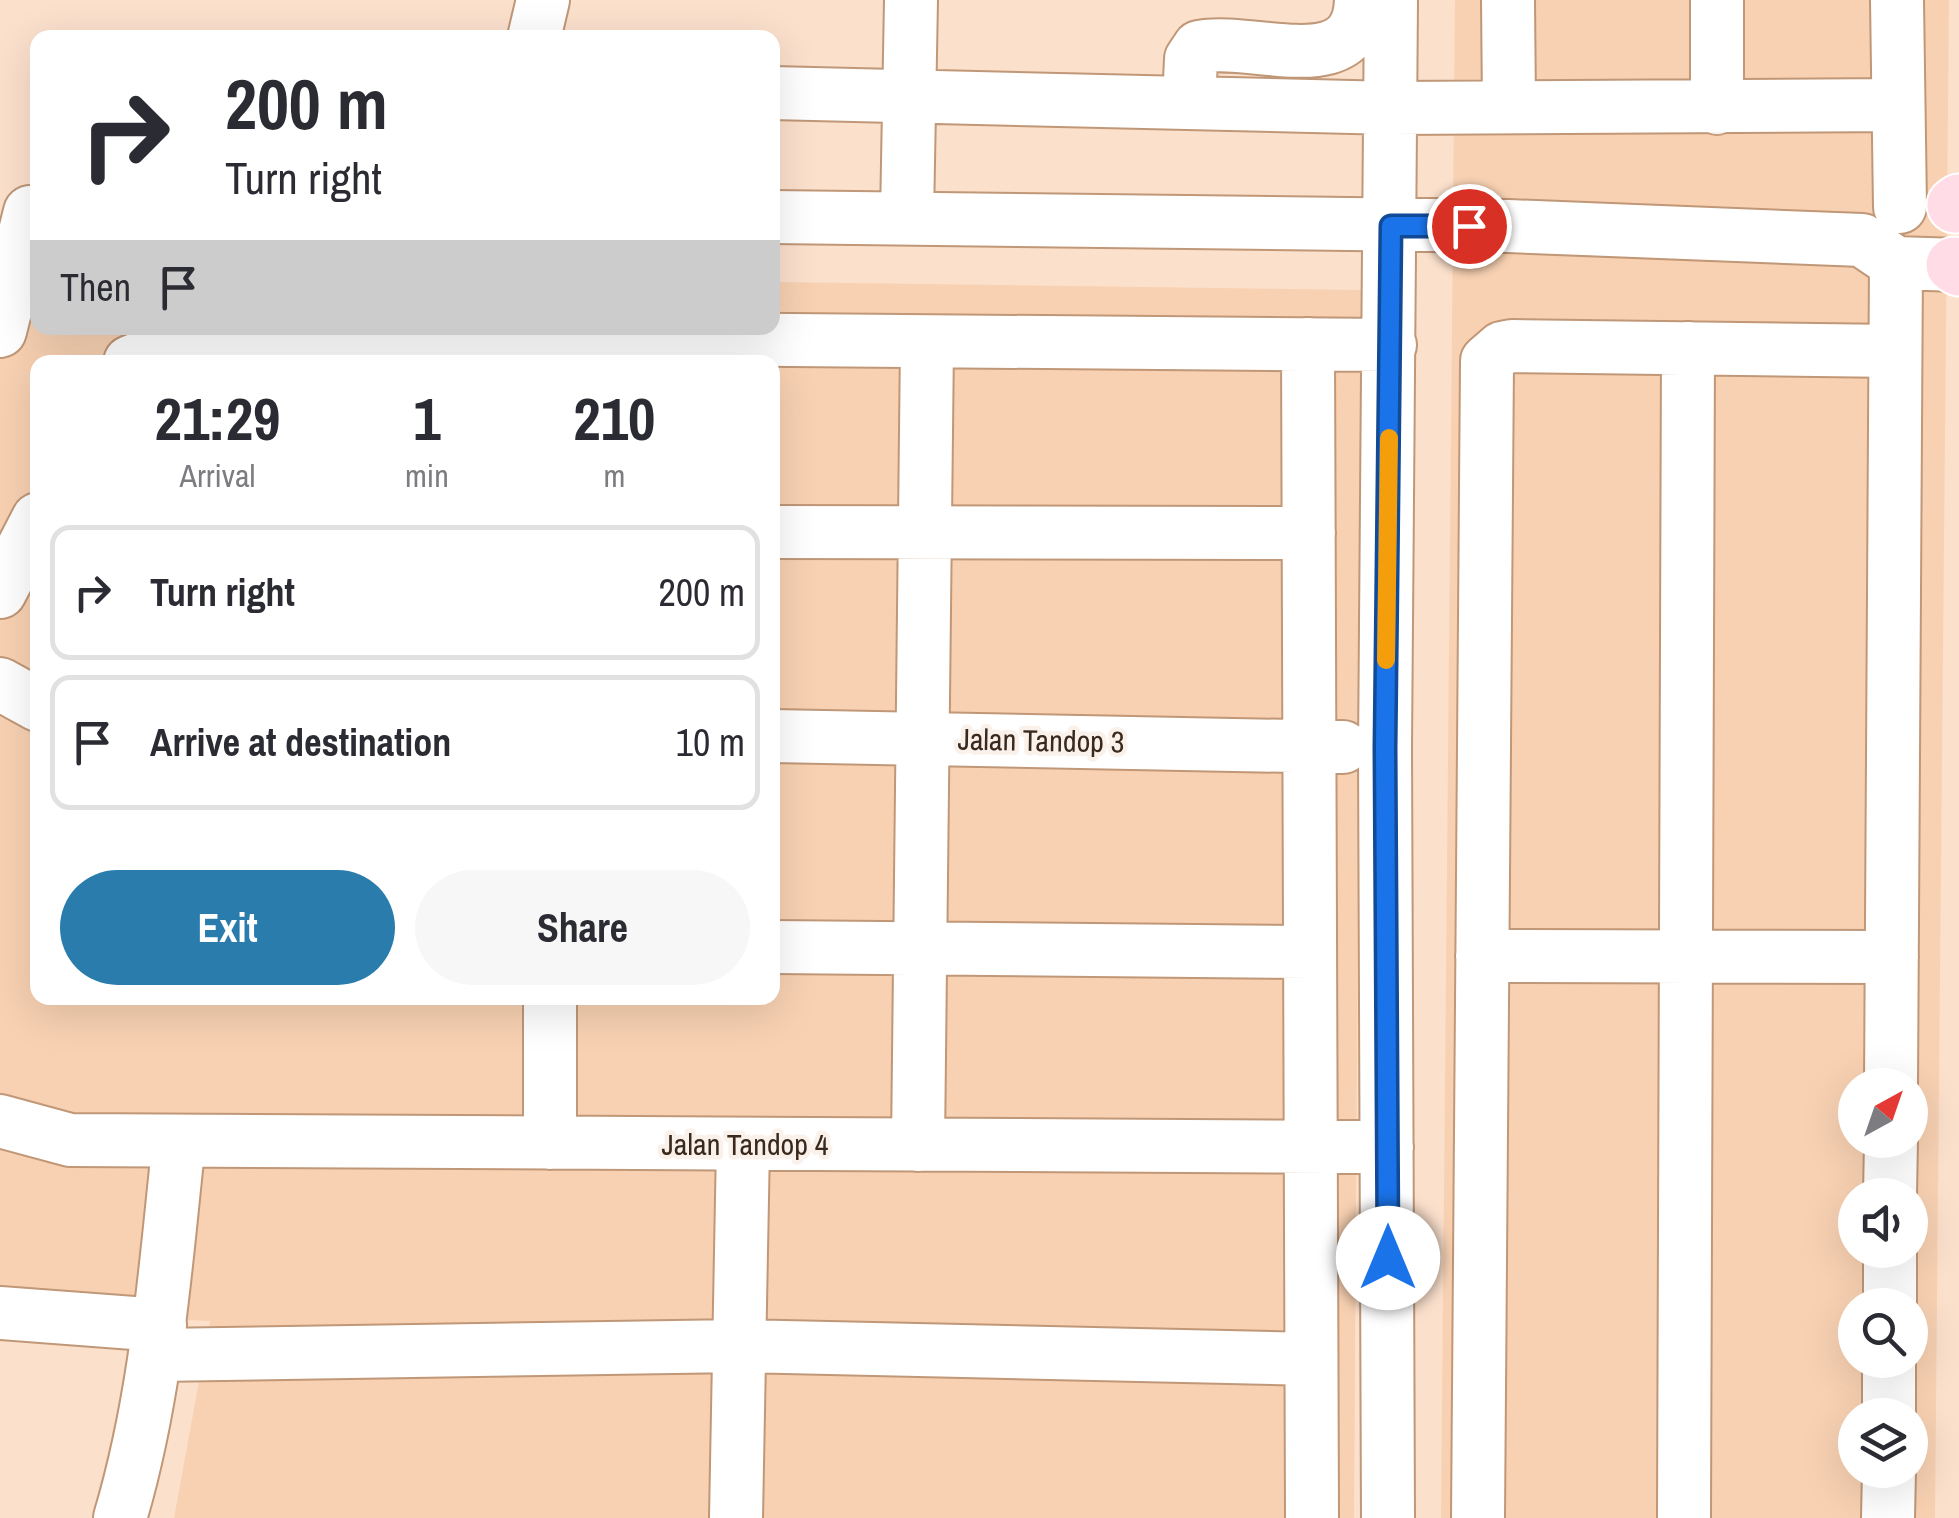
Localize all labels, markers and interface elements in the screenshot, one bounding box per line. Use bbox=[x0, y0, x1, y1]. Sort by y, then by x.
text: 200 m bbox=[225, 57, 388, 151]
icon: right bbox=[60, 70, 190, 200]
text: Turn right bbox=[225, 147, 382, 208]
pin bbox=[1427, 184, 1512, 269]
icon: arrive bbox=[1442, 199, 1497, 254]
icon: arrive bbox=[151, 260, 206, 315]
text: Then bbox=[60, 262, 131, 313]
text: 21:29 bbox=[155, 378, 280, 459]
text: 1 bbox=[413, 378, 441, 459]
text: 210 bbox=[573, 378, 655, 459]
text: Arrival bbox=[180, 454, 255, 497]
text: min bbox=[405, 454, 449, 497]
text: m bbox=[603, 454, 625, 497]
icon: right bbox=[65, 565, 120, 620]
text: Turn right bbox=[150, 567, 295, 618]
text: 200 m bbox=[658, 567, 745, 618]
icon: arrive bbox=[65, 715, 120, 770]
text: Arrive at destination bbox=[150, 717, 451, 768]
text: 10 m bbox=[676, 717, 745, 768]
street label: Jalan Tandop 3 bbox=[957, 719, 1125, 761]
button: Exit bbox=[60, 870, 395, 985]
button: Share bbox=[415, 870, 750, 985]
north arrow bbox=[1838, 1068, 1928, 1158]
map controls bbox=[1838, 1068, 1928, 1488]
street label: Jalan Tandop 4 bbox=[662, 1124, 829, 1164]
button: sound bbox=[1838, 1178, 1928, 1268]
position arrow bbox=[1336, 1206, 1440, 1310]
button: search bbox=[1838, 1288, 1928, 1378]
button: layers bbox=[1838, 1398, 1928, 1488]

